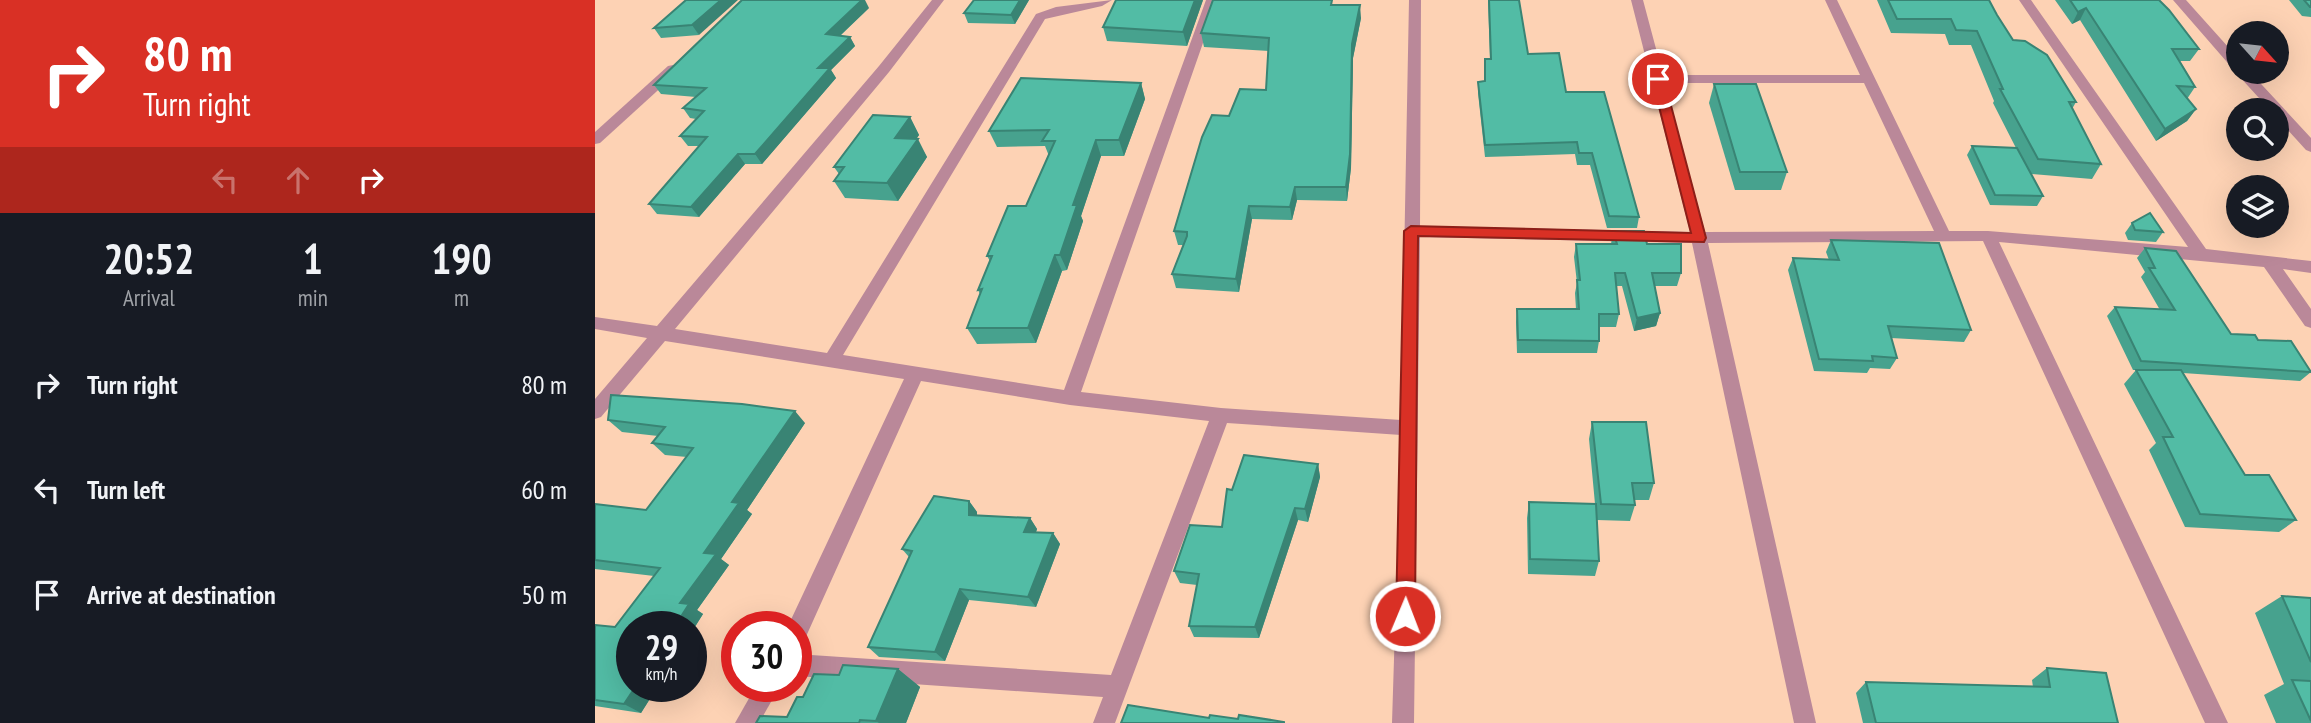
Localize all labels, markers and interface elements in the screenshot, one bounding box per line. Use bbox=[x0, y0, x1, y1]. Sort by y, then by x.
text: 80 m bbox=[143, 21, 232, 85]
north arrow bbox=[2226, 21, 2289, 84]
map controls bbox=[2226, 21, 2289, 238]
icon: right bbox=[28, 28, 119, 119]
pin bbox=[1628, 49, 1688, 109]
icon: arrive bbox=[1639, 60, 1677, 98]
text: Turn right bbox=[143, 83, 251, 125]
button: search bbox=[2226, 98, 2289, 161]
icon: left bbox=[206, 161, 244, 199]
icon: ahead bbox=[279, 161, 317, 199]
icon: right bbox=[352, 161, 390, 199]
button: layers bbox=[2226, 175, 2289, 238]
text: 20:52 bbox=[103, 231, 194, 286]
text: 1 bbox=[303, 231, 323, 286]
text: 190 bbox=[431, 231, 492, 286]
text: Arrival bbox=[123, 283, 175, 312]
text: min bbox=[298, 283, 328, 312]
text: m bbox=[454, 283, 469, 312]
icon: right bbox=[28, 366, 66, 404]
text: Turn right bbox=[87, 368, 178, 401]
text: 80 m bbox=[521, 368, 567, 401]
icon: left bbox=[28, 471, 66, 509]
text: Turn left bbox=[87, 473, 165, 506]
text: 60 m bbox=[521, 473, 567, 506]
icon: arrive bbox=[28, 576, 66, 614]
text: Arrive at destination bbox=[87, 578, 276, 611]
text: 50 m bbox=[521, 578, 567, 611]
position arrow bbox=[1368, 579, 1442, 653]
speed limit sign: 30 bbox=[721, 611, 812, 702]
text: 29 bbox=[645, 624, 678, 670]
text: km/h bbox=[646, 662, 677, 685]

